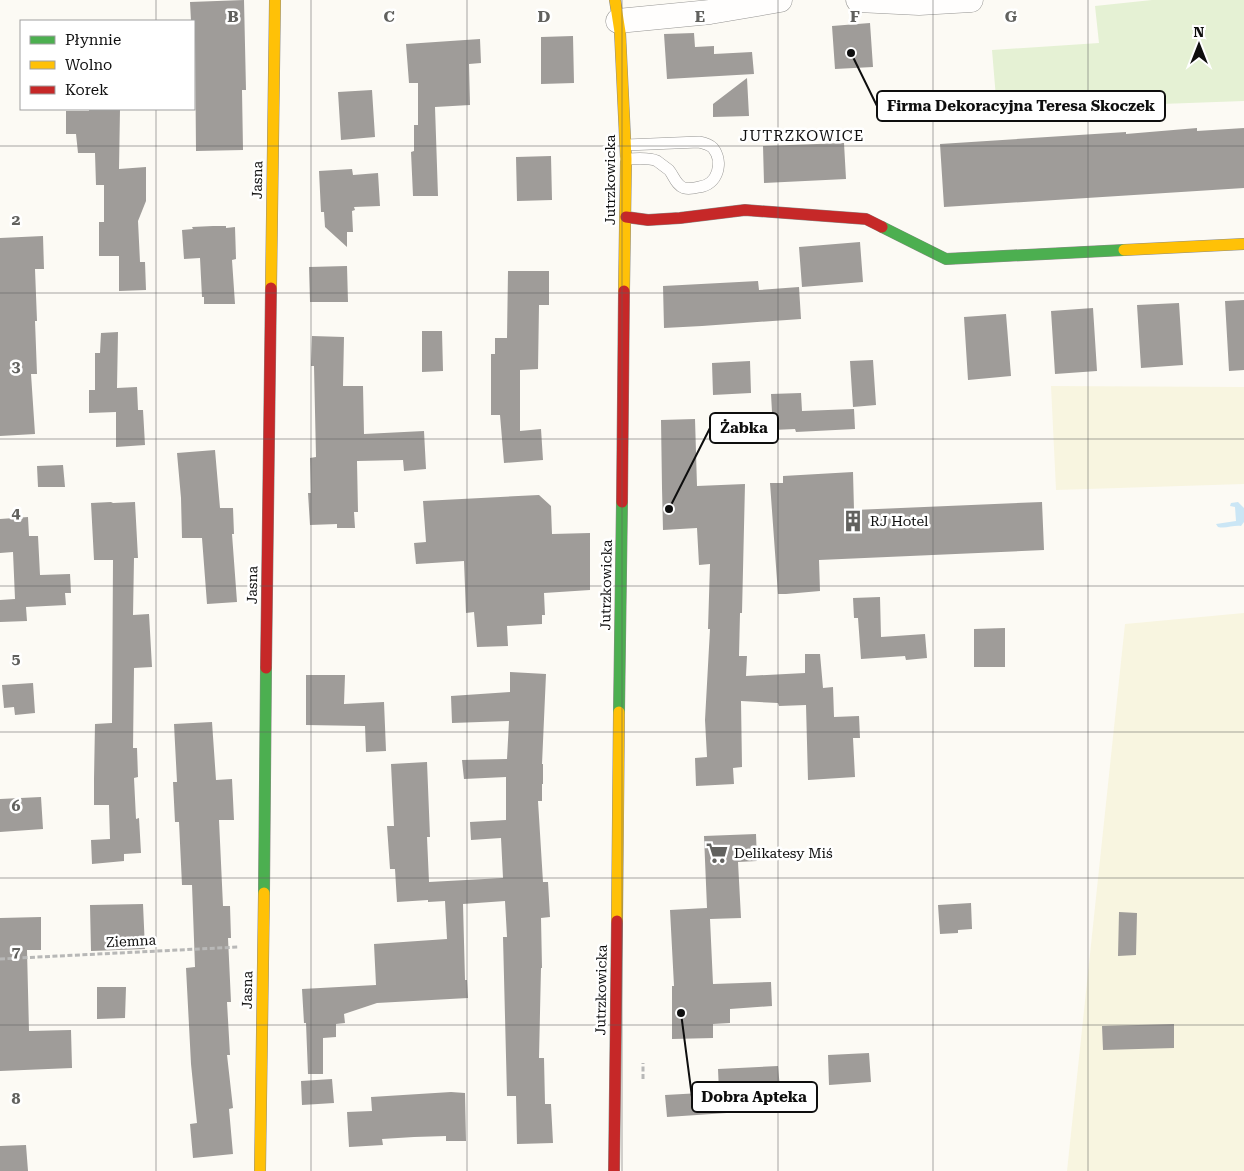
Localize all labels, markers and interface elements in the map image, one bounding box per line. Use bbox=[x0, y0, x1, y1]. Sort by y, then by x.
text: B bbox=[227, 7, 239, 26]
text: C bbox=[383, 7, 395, 26]
text: D bbox=[538, 7, 551, 26]
text: E bbox=[695, 7, 705, 26]
text: F bbox=[850, 7, 860, 26]
text: G bbox=[1005, 7, 1018, 26]
legend bbox=[20, 20, 195, 110]
north arrow bbox=[1174, 20, 1224, 70]
text: N bbox=[1194, 24, 1205, 40]
text: Płynnie bbox=[65, 31, 121, 49]
text: Wolno bbox=[65, 56, 112, 74]
text: Korek bbox=[65, 81, 109, 99]
callout: Firma Dekoracyjna Teresa Skoczek bbox=[877, 91, 1165, 121]
text: Firma Dekoracyjna Teresa Skoczek bbox=[887, 97, 1156, 115]
district label: JUTRZKOWICE bbox=[740, 127, 864, 145]
street label: Jutrzkowicka bbox=[602, 134, 618, 225]
street label: Jasna bbox=[249, 160, 265, 199]
text: 2 bbox=[12, 210, 21, 229]
text: 3 bbox=[12, 357, 21, 376]
callout: Żabka bbox=[710, 413, 778, 443]
text: Żabka bbox=[720, 419, 768, 437]
text: 4 bbox=[12, 503, 21, 522]
building icon: RJ Hotel bbox=[840, 508, 866, 534]
place label: RJ Hotel bbox=[870, 513, 929, 529]
street label: Jutrzkowicka bbox=[597, 539, 615, 630]
street label: Jasna bbox=[244, 565, 260, 604]
text: 5 bbox=[12, 649, 21, 668]
text: 6 bbox=[12, 796, 21, 815]
supermarket icon: Delikatesy Miś bbox=[704, 840, 730, 866]
place label: Delikatesy Miś bbox=[734, 845, 833, 861]
street label: Ziemna bbox=[105, 932, 157, 950]
text: 7 bbox=[12, 942, 21, 961]
street label: Jutrzkowicka bbox=[592, 944, 610, 1035]
street label: Jasna bbox=[239, 970, 255, 1009]
callout: Dobra Apteka bbox=[692, 1082, 817, 1112]
text: Dobra Apteka bbox=[701, 1088, 807, 1106]
text: 8 bbox=[12, 1089, 21, 1108]

